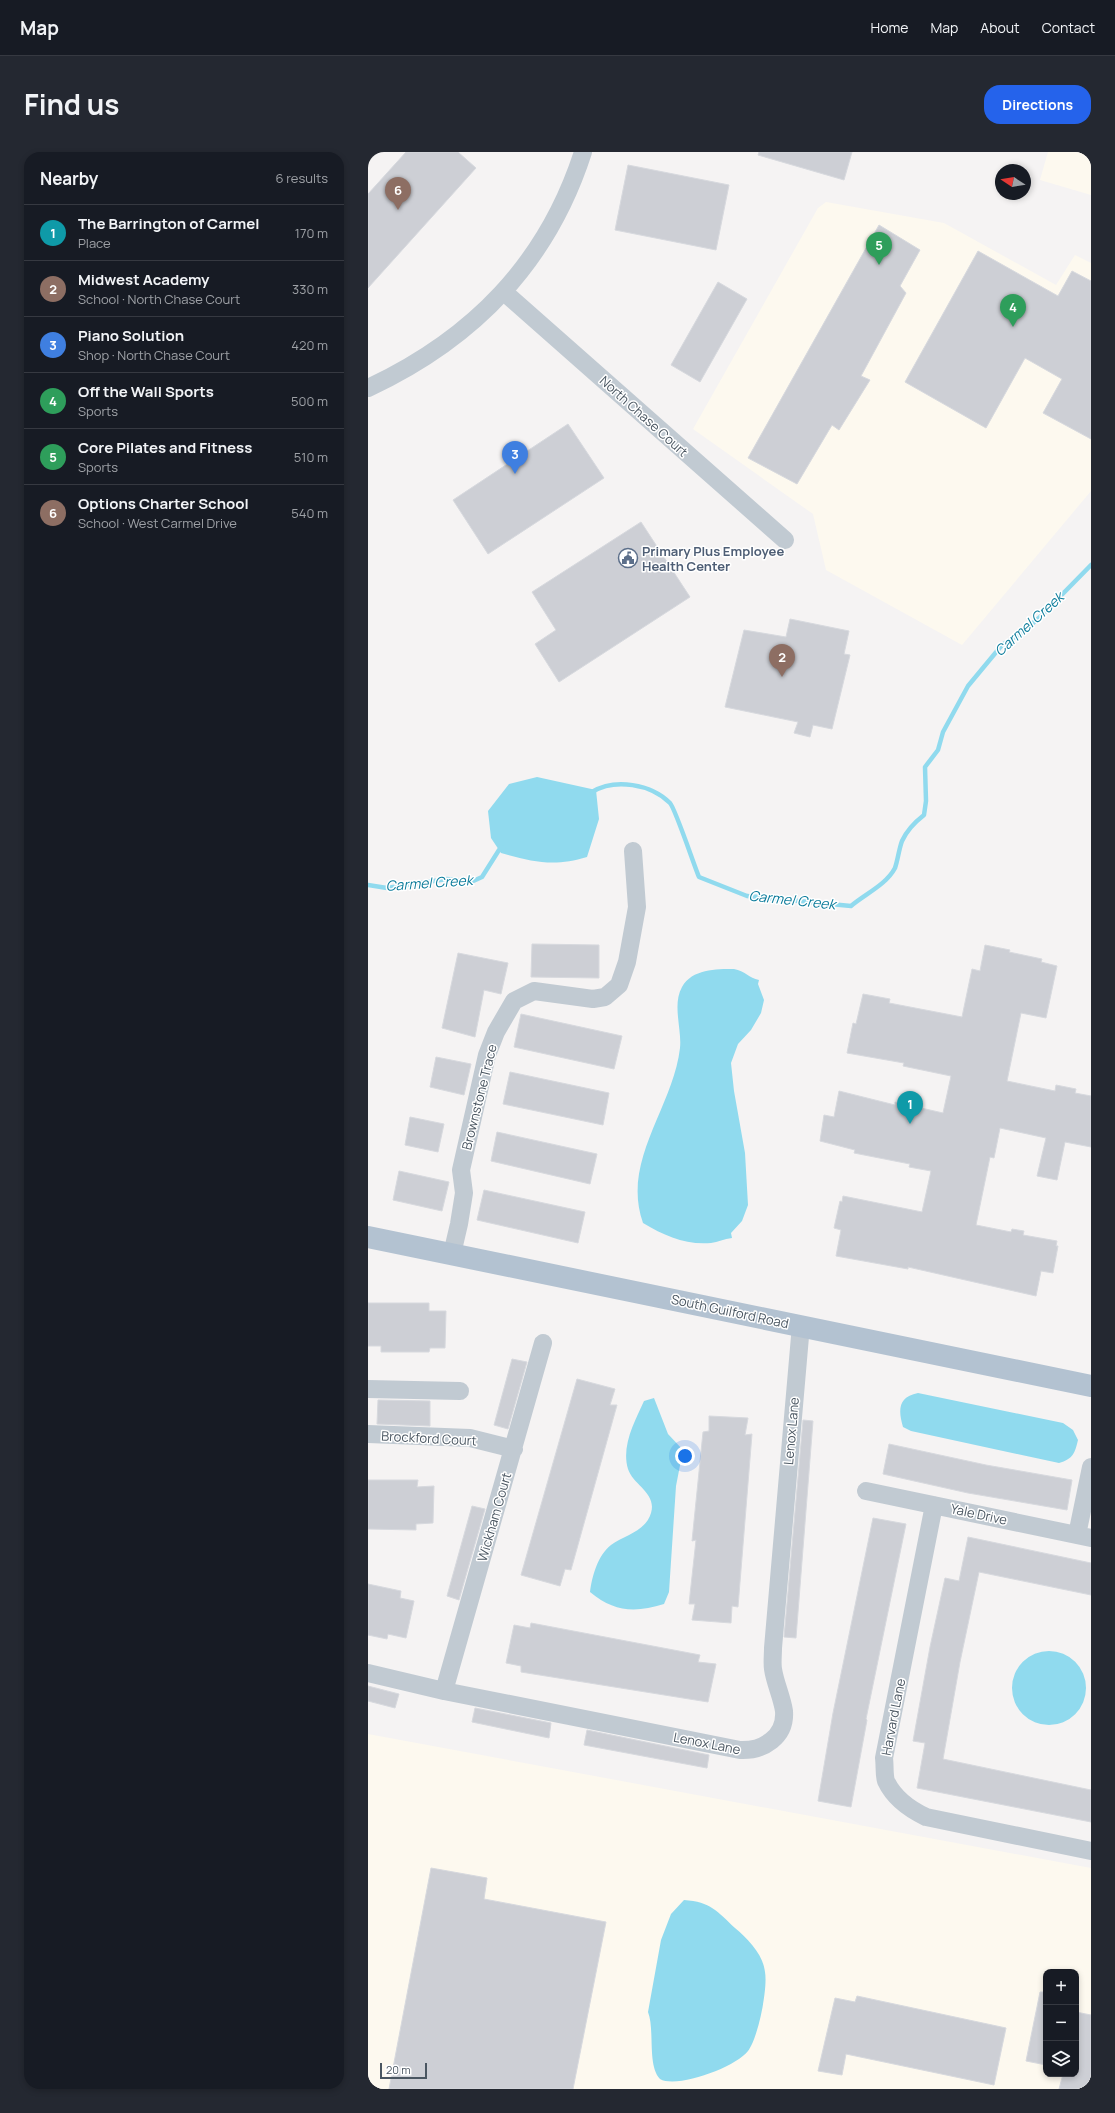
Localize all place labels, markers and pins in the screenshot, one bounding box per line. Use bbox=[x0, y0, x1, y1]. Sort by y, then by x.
pin: 6 bbox=[385, 177, 411, 210]
pin: 5 bbox=[866, 232, 892, 265]
pin: 4 bbox=[1000, 294, 1026, 327]
pin: 3 bbox=[502, 441, 528, 474]
place label: Primary Plus Employee Health Center bbox=[642, 542, 784, 575]
public building icon: Primary Plus Employee Health Center bbox=[617, 547, 639, 569]
pin: 2 bbox=[769, 644, 795, 677]
pin: 1 bbox=[897, 1091, 923, 1124]

